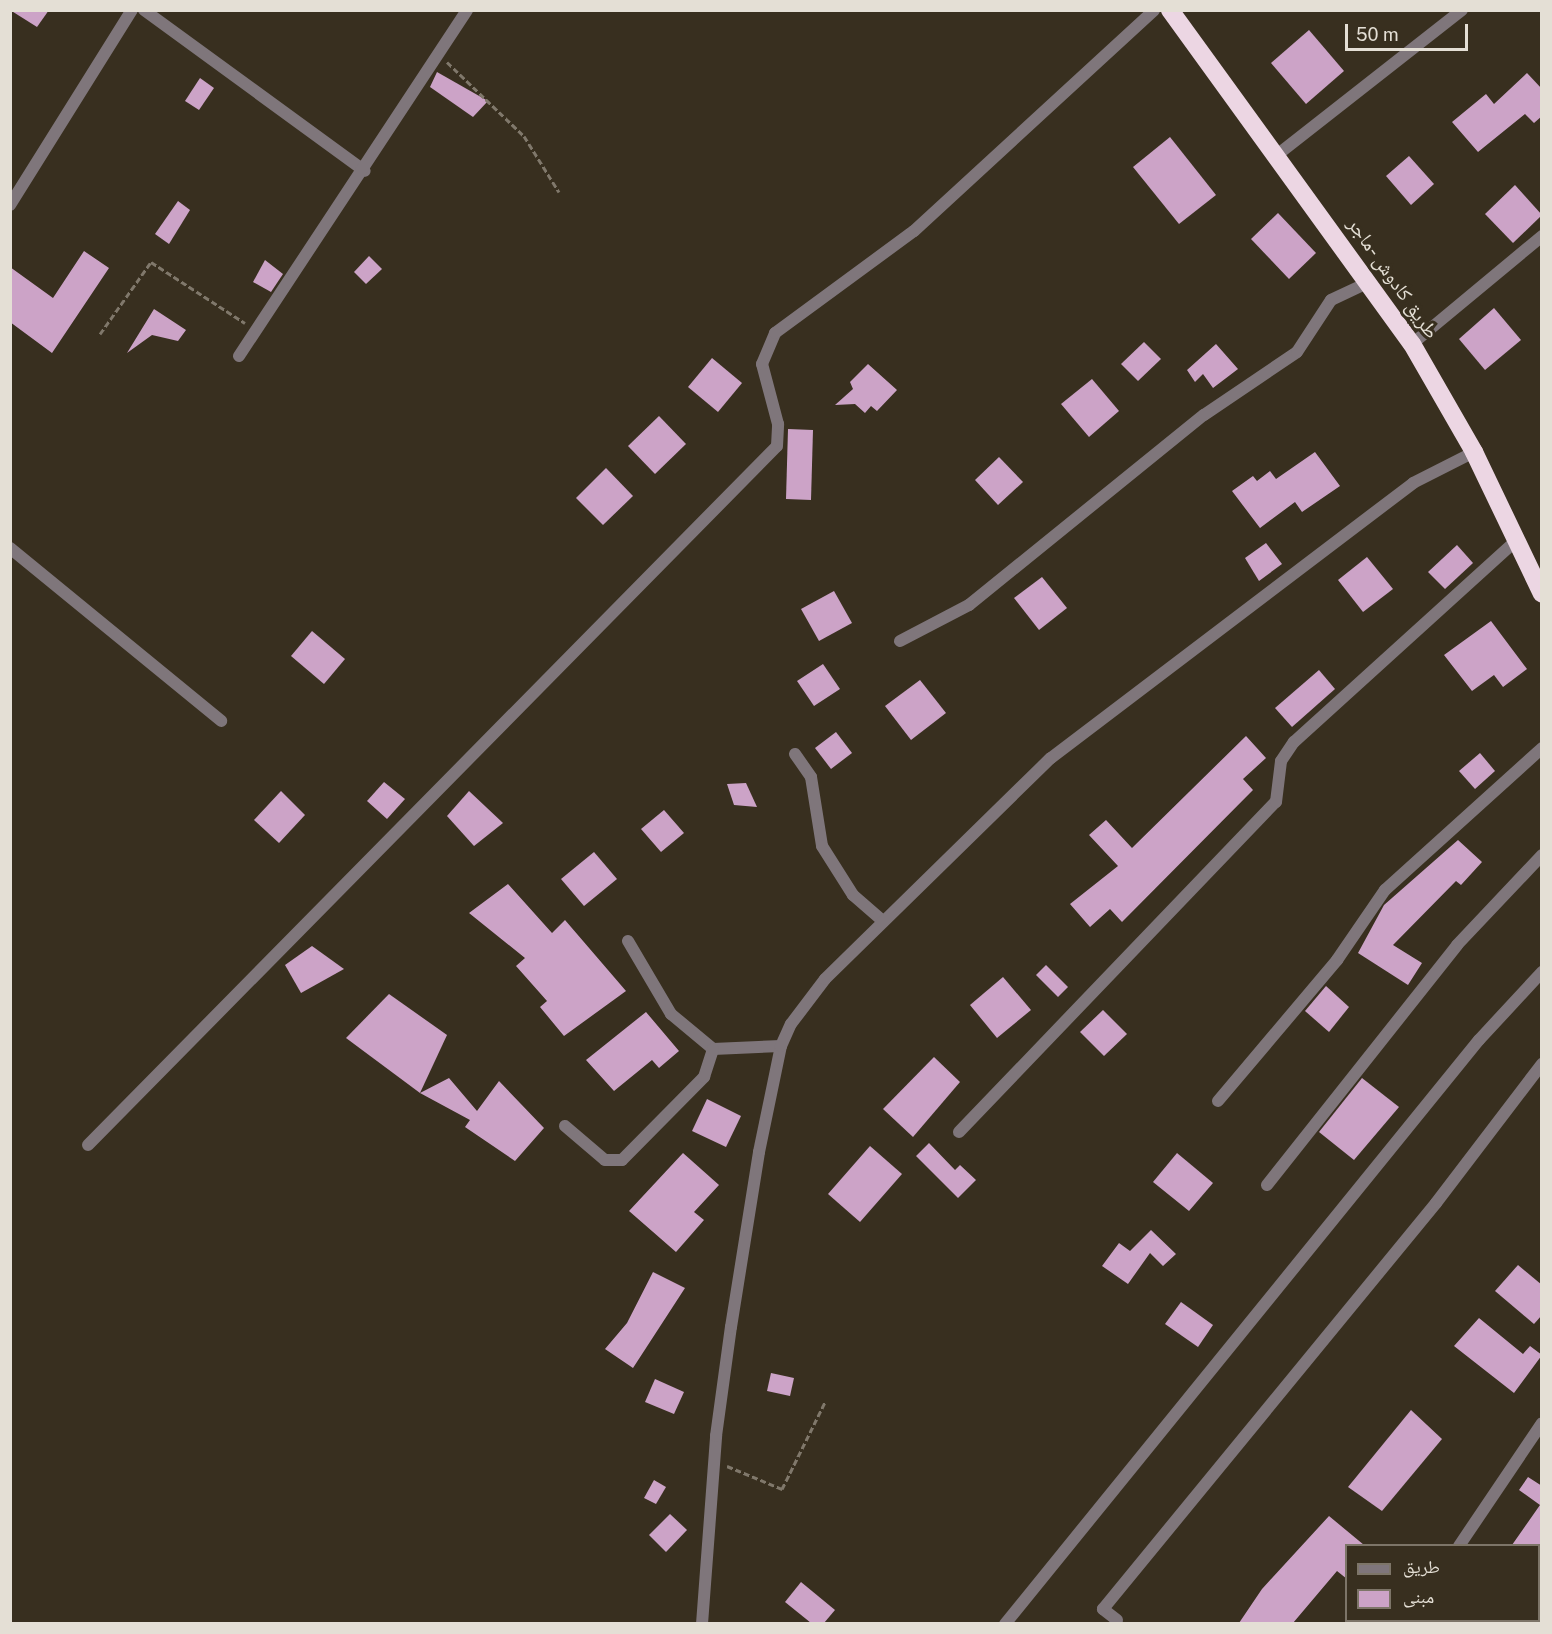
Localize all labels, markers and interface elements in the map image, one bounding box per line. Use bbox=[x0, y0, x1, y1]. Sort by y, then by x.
scale bar bbox=[1348, 12, 1471, 50]
text: 50 m bbox=[1356, 24, 1399, 45]
street label: طريق كادوش -ماجر bbox=[1342, 212, 1444, 344]
legend bbox=[1345, 1544, 1540, 1622]
text: طريق bbox=[1403, 1556, 1440, 1577]
text: مبنى bbox=[1403, 1586, 1434, 1607]

